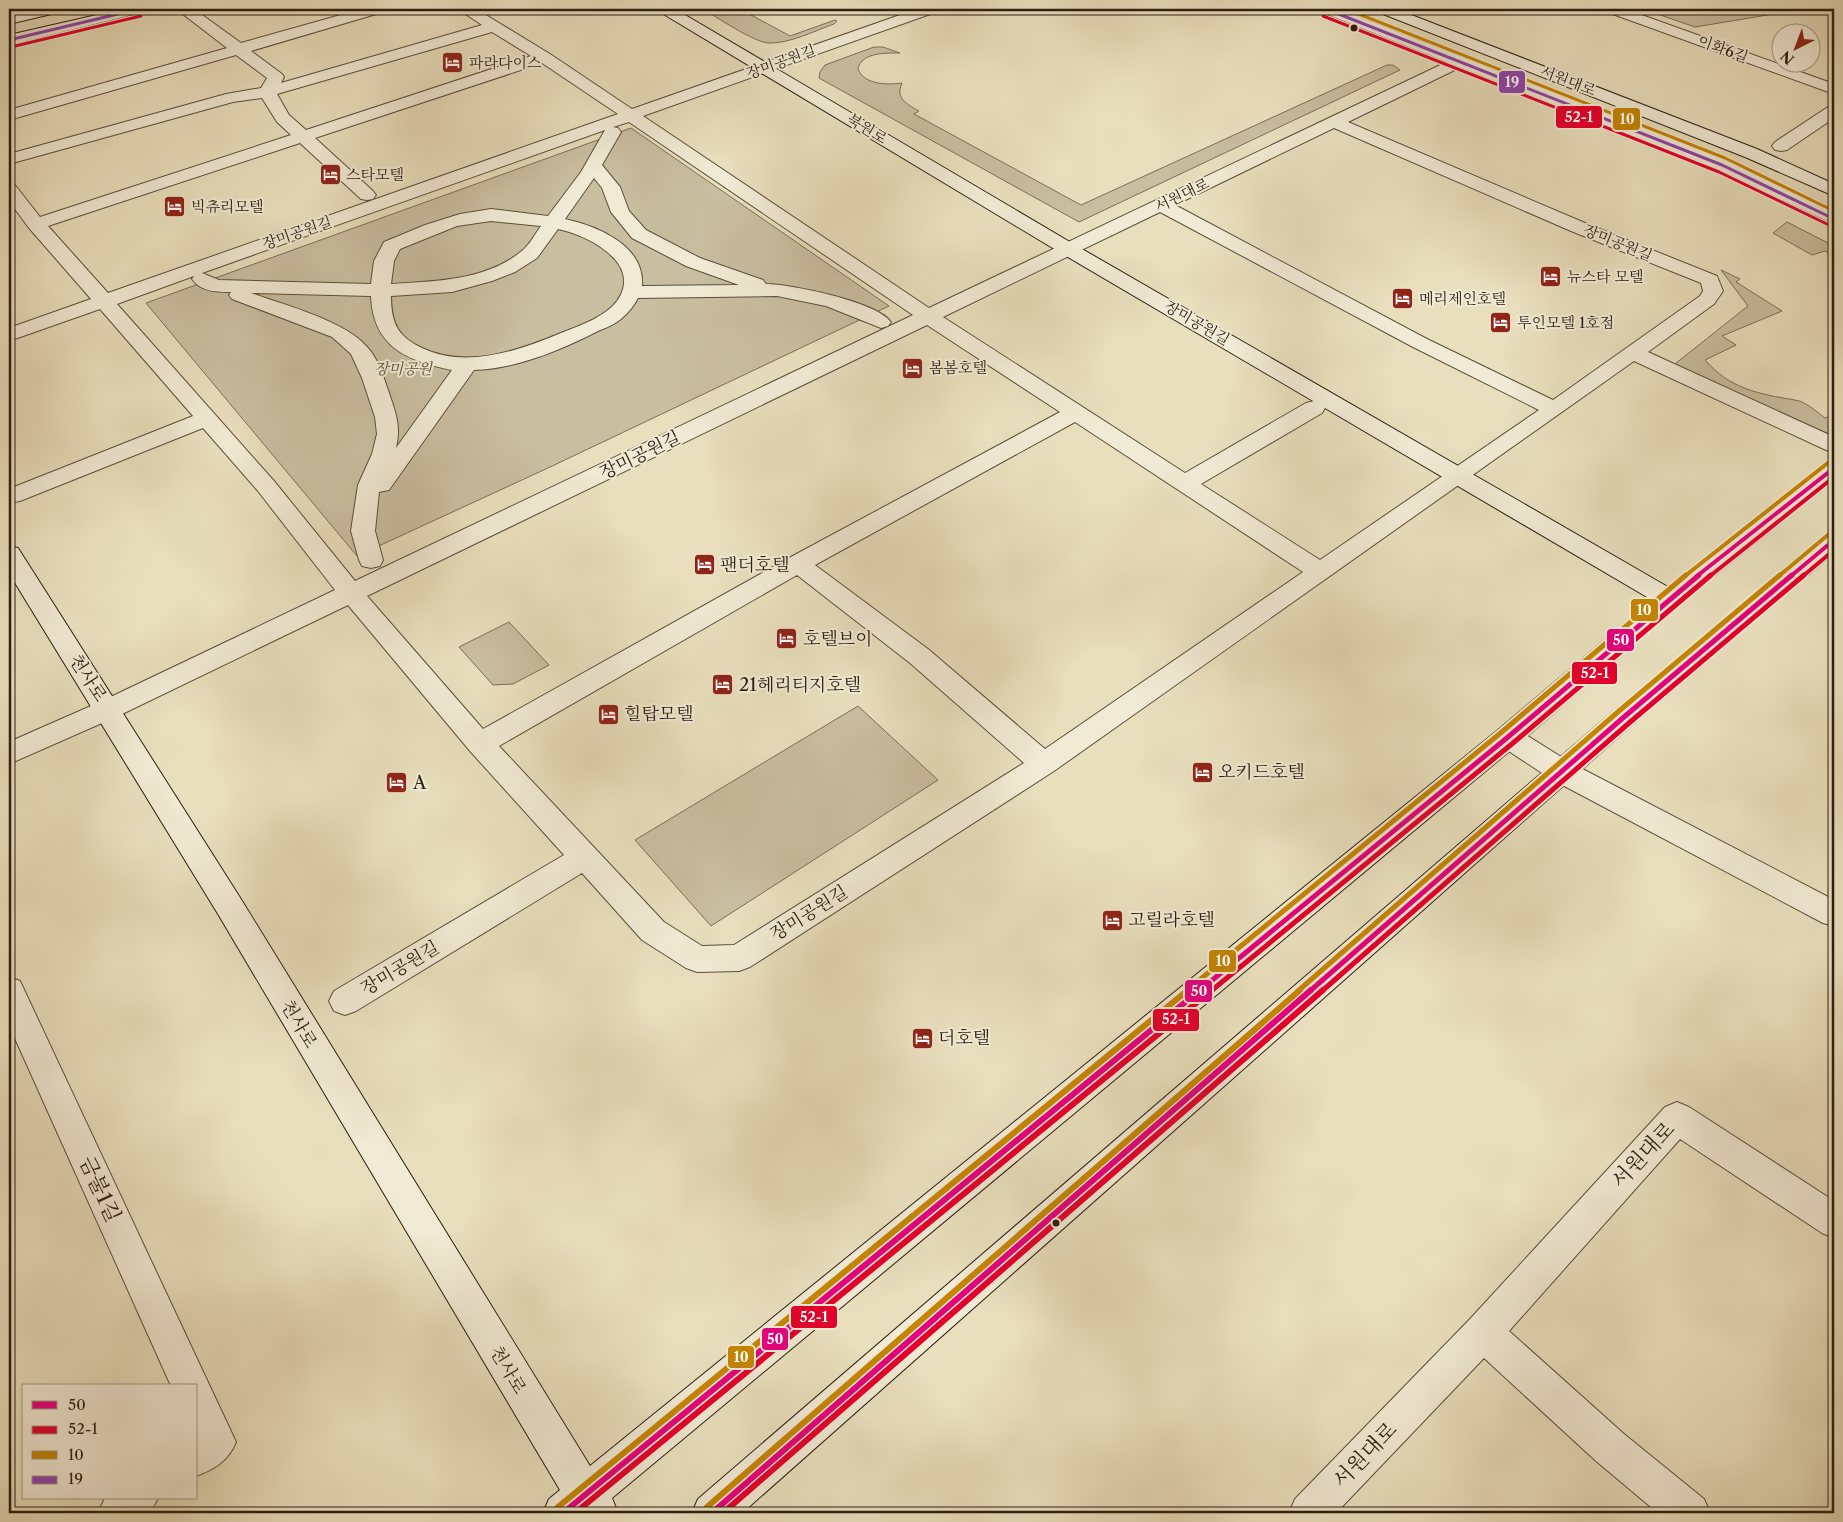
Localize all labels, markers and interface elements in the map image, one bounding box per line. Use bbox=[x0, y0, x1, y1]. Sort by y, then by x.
north arrow bbox=[1770, 22, 1820, 72]
unlabelled marker bbox=[1349, 23, 1359, 33]
street label: 이화6길 bbox=[1695, 31, 1751, 66]
street label: 장미공원길 bbox=[744, 40, 818, 83]
text: N bbox=[1777, 47, 1798, 68]
hotel icon: 파라다이스 bbox=[441, 51, 465, 75]
place label: 파라다이스 bbox=[469, 53, 542, 72]
street label: 서원대로 bbox=[1538, 61, 1599, 100]
line badge: 19 bbox=[1498, 70, 1526, 94]
text: 19 bbox=[1505, 73, 1519, 91]
line badge: 52-1 bbox=[1555, 105, 1603, 129]
line badge: 10 bbox=[1612, 107, 1641, 131]
text: 52-1 bbox=[1565, 108, 1594, 126]
street label: 북원로 bbox=[844, 109, 891, 148]
text: 10 bbox=[1619, 110, 1635, 128]
hotel icon: 스타모텔 bbox=[318, 163, 342, 187]
place label: 스타모텔 bbox=[346, 165, 404, 184]
street label: 서원대로 bbox=[1152, 173, 1212, 216]
hotel icon: 빅츄리모텔 bbox=[163, 195, 187, 219]
place label: 빅츄리모텔 bbox=[191, 197, 263, 216]
street label: 장미공원길 bbox=[259, 212, 334, 253]
street label: 장미공원길 bbox=[1581, 220, 1655, 265]
hotel icon: 뉴스타 모텔 bbox=[1539, 265, 1563, 289]
place label: 뉴스타 모텔 bbox=[1567, 267, 1643, 286]
hotel icon: 메리제인호텔 bbox=[1391, 287, 1415, 311]
place label: 메리제인호텔 bbox=[1419, 289, 1506, 308]
street label: 장미공원길 bbox=[1161, 296, 1233, 349]
hotel icon: 투인모텔 1호점 bbox=[1489, 311, 1513, 335]
place label: 투인모텔 1호점 bbox=[1517, 313, 1614, 332]
hotel icon: 봄봄호텔 bbox=[901, 356, 925, 380]
place label: 봄봄호텔 bbox=[929, 358, 987, 377]
park label: 장미공원 bbox=[374, 359, 433, 378]
street label: 장미공원길 bbox=[596, 426, 684, 484]
hotel icon: 팬더호텔 bbox=[692, 553, 716, 577]
place label: 팬더호텔 bbox=[720, 554, 790, 576]
line badge: 10 bbox=[1630, 598, 1659, 622]
text: 10 bbox=[1636, 601, 1652, 619]
hotel icon: 호텔브이 bbox=[775, 627, 799, 651]
place label: 호텔브이 bbox=[803, 628, 873, 650]
line badge: 50 bbox=[1606, 628, 1635, 652]
text: 50 bbox=[1613, 631, 1629, 649]
street label: 천사로 bbox=[65, 650, 111, 706]
line badge: 52-1 bbox=[1571, 661, 1618, 685]
text: 52-1 bbox=[1581, 664, 1610, 682]
hotel icon: 21헤리티지호텔 bbox=[711, 673, 735, 697]
place label: 21헤리티지호텔 bbox=[739, 674, 861, 696]
hotel icon: 힐탑모텔 bbox=[596, 702, 620, 726]
place label: 힐탑모텔 bbox=[624, 703, 694, 725]
hotel icon: 오키드호텔 bbox=[1190, 760, 1214, 784]
place label: 오키드호텔 bbox=[1218, 761, 1305, 783]
hotel icon: A bbox=[385, 771, 409, 795]
place label: A bbox=[412, 772, 427, 794]
street label: 장미공원길 bbox=[766, 881, 852, 945]
hotel icon: 고릴라호텔 bbox=[1100, 908, 1124, 932]
place label: 고릴라호텔 bbox=[1128, 909, 1215, 931]
street label: 장미공원길 bbox=[357, 936, 443, 1000]
line badge: 10 bbox=[1208, 949, 1237, 973]
text: 10 bbox=[1215, 952, 1231, 970]
line badge: 50 bbox=[1184, 979, 1213, 1003]
text: 50 bbox=[1191, 982, 1207, 1000]
street label: 천사로 bbox=[276, 996, 322, 1052]
line badge: 52-1 bbox=[1152, 1008, 1200, 1032]
text: 52-1 bbox=[1162, 1010, 1191, 1028]
hotel icon: 더호텔 bbox=[910, 1026, 934, 1050]
place label: 더호텔 bbox=[938, 1027, 990, 1049]
street label: 서원대로 bbox=[1606, 1116, 1679, 1193]
street label: 금불1길 bbox=[74, 1152, 127, 1226]
unlabelled marker bbox=[1051, 1218, 1061, 1228]
line badge: 52-1 bbox=[790, 1305, 838, 1329]
text: 52-1 bbox=[800, 1308, 829, 1326]
line badge: 50 bbox=[761, 1327, 789, 1351]
text: 50 bbox=[767, 1330, 783, 1348]
street label: 천사로 bbox=[485, 1342, 531, 1398]
line badge: 10 bbox=[727, 1345, 755, 1369]
text: 10 bbox=[733, 1348, 749, 1366]
legend bbox=[22, 1384, 198, 1500]
text: 50 bbox=[68, 1395, 86, 1414]
street label: 서원대로 bbox=[1327, 1417, 1402, 1493]
text: 52-1 bbox=[68, 1419, 98, 1438]
text: 10 bbox=[68, 1445, 84, 1464]
text: 19 bbox=[68, 1469, 83, 1488]

